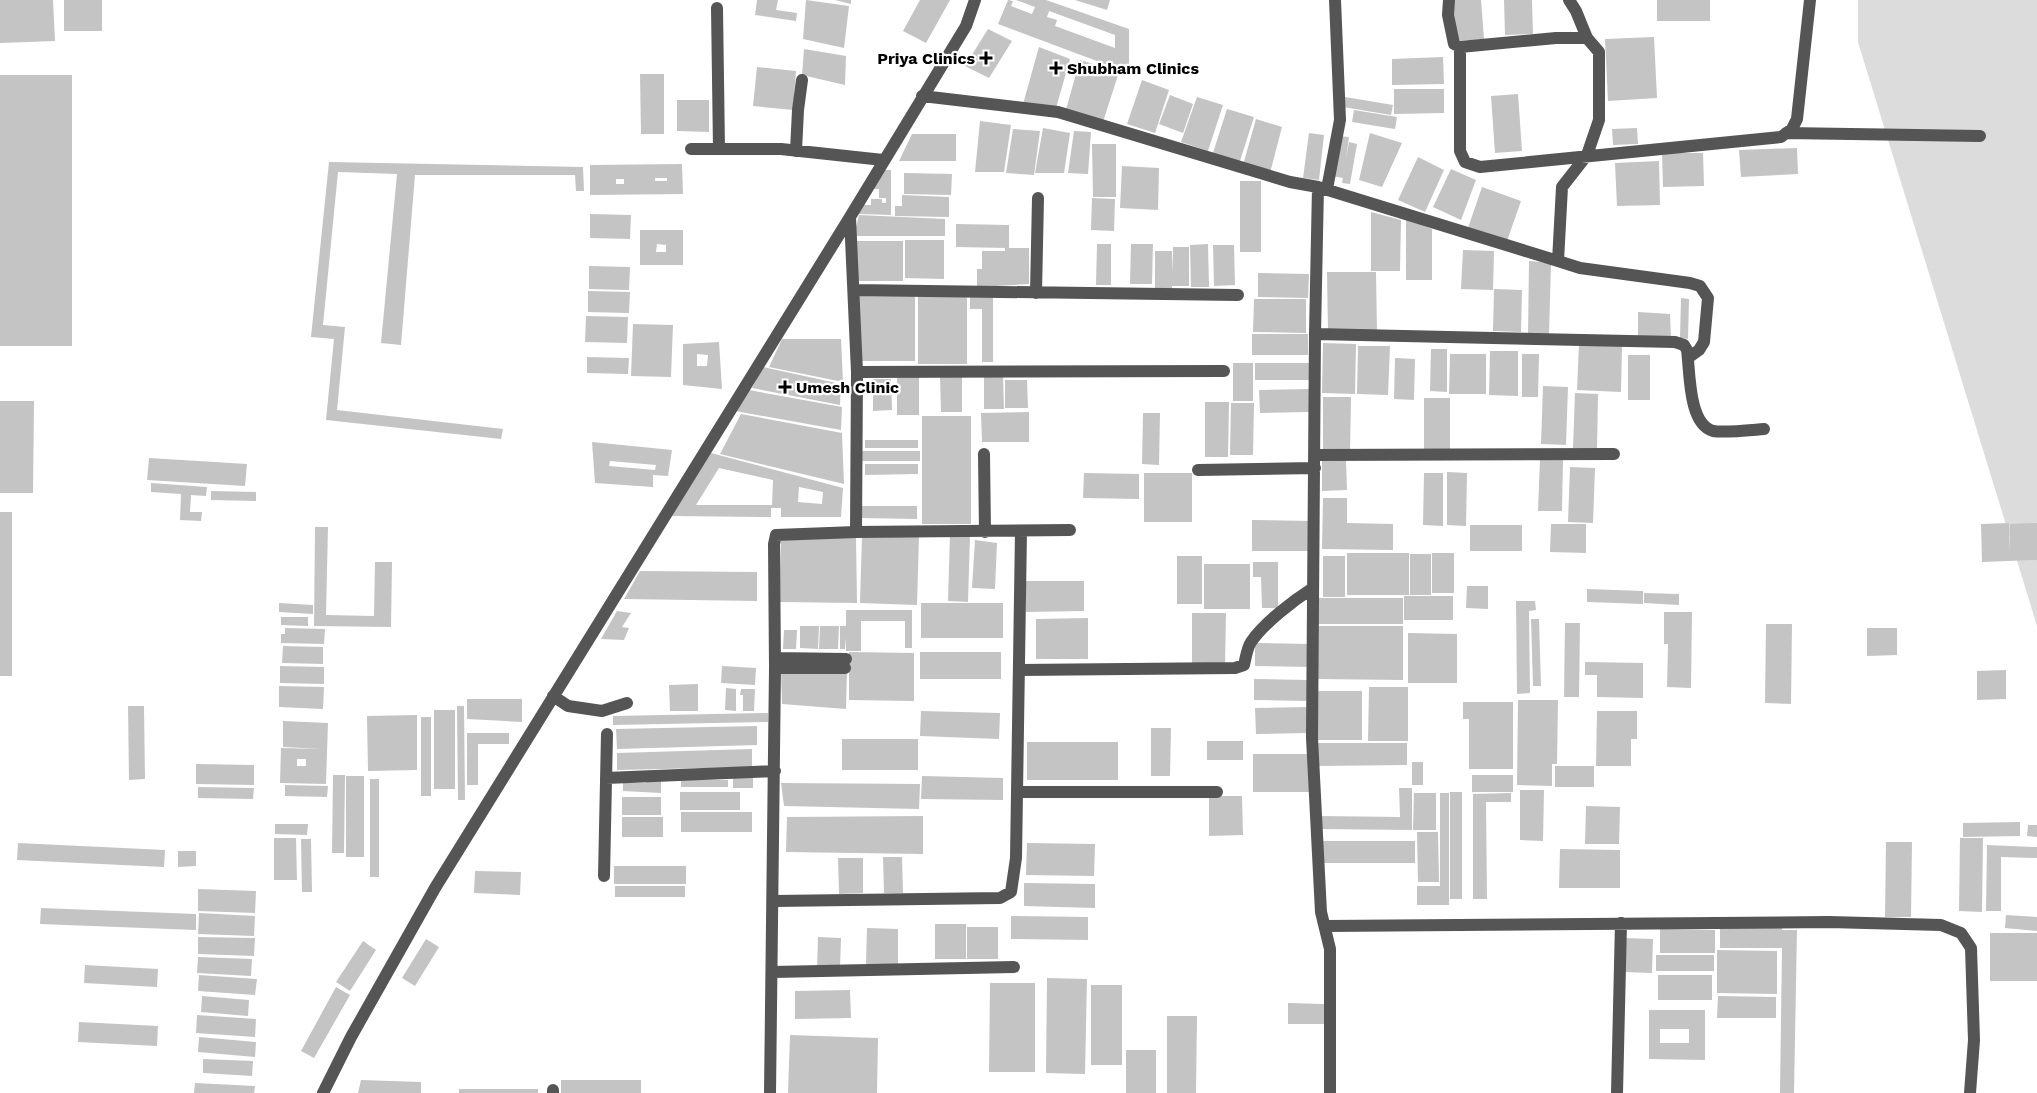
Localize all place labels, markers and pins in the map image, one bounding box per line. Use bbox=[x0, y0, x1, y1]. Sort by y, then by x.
place label: Priya Clinics bbox=[877, 49, 975, 68]
marker: Priya Clinics bbox=[979, 51, 993, 65]
place label: Shubham Clinics bbox=[1067, 59, 1199, 78]
marker: Shubham Clinics bbox=[1049, 61, 1063, 75]
place label: Umesh Clinic bbox=[796, 378, 899, 397]
marker: Umesh Clinic bbox=[778, 380, 792, 394]

